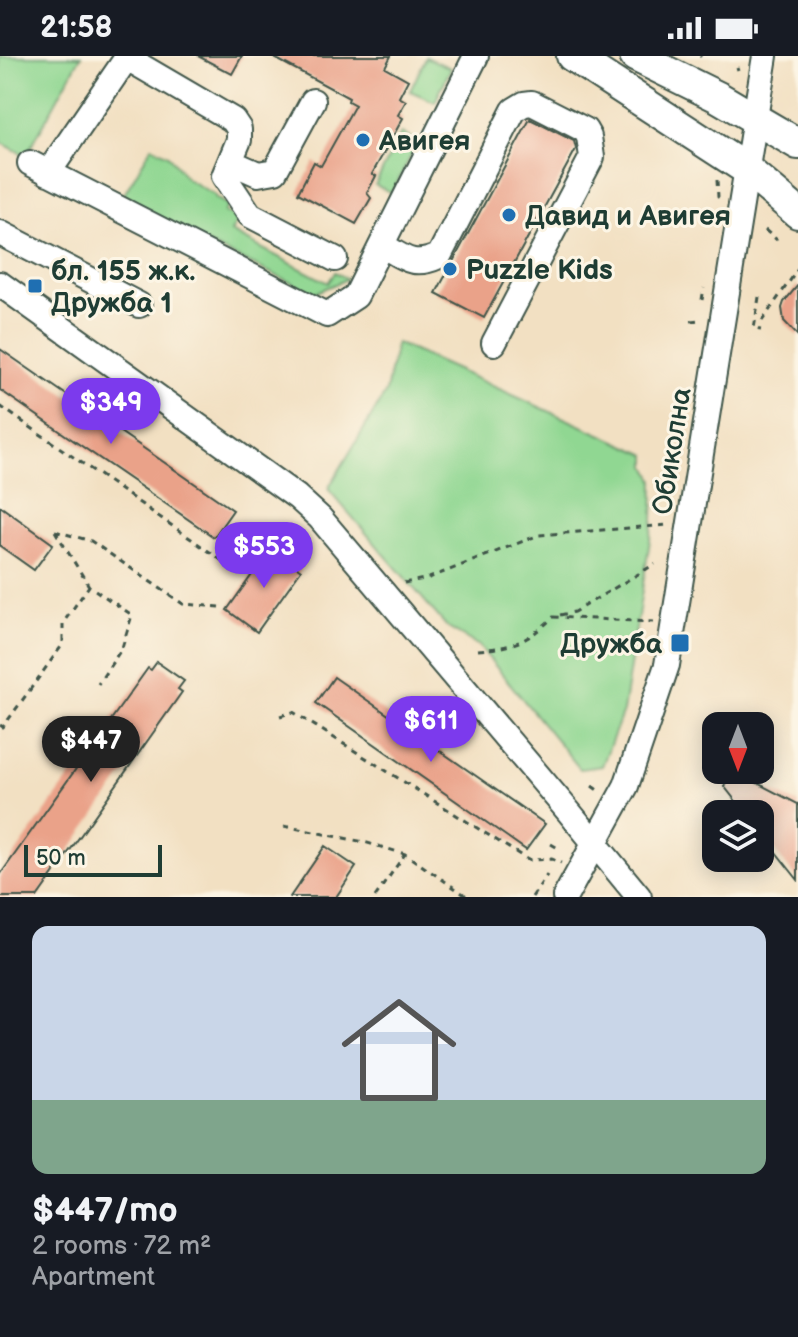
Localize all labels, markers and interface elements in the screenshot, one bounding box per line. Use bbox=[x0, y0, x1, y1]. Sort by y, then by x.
text: 21:58 bbox=[40, 10, 113, 46]
place label: Авигея bbox=[378, 125, 470, 158]
marker: Авигея bbox=[354, 131, 372, 149]
place label: Давид и Авигея bbox=[525, 200, 731, 233]
marker: Давид и Авигея bbox=[500, 206, 518, 224]
place label: Puzzle Kids bbox=[466, 254, 613, 287]
place label: бл. 155 ж.к. Дружба 1 bbox=[51, 255, 195, 320]
marker: Puzzle Kids bbox=[441, 260, 459, 278]
marker: бл. 155 ж.к. Дружба 1 bbox=[26, 277, 44, 295]
pin: $349 bbox=[64, 378, 158, 446]
street label: Обиколна bbox=[646, 385, 699, 517]
text: $349 bbox=[80, 388, 142, 419]
pin: $553 bbox=[217, 522, 311, 590]
text: $553 bbox=[233, 532, 295, 563]
place label: Дружба bbox=[560, 628, 663, 661]
marker: Дружба bbox=[669, 632, 691, 654]
pin: $611 bbox=[384, 696, 478, 764]
text: $611 bbox=[404, 706, 458, 737]
north arrow bbox=[702, 712, 774, 784]
map controls bbox=[702, 712, 774, 872]
pin: $447 bbox=[44, 716, 138, 784]
text: $447 bbox=[60, 726, 122, 757]
button: layers bbox=[702, 800, 774, 872]
scale bar bbox=[24, 841, 162, 877]
text: 50 m bbox=[36, 845, 86, 872]
icon: home bbox=[327, 978, 471, 1122]
text: $447/mo bbox=[32, 1190, 178, 1231]
text: 2 rooms · 72 m² bbox=[32, 1231, 211, 1262]
text: Apartment bbox=[32, 1262, 155, 1293]

